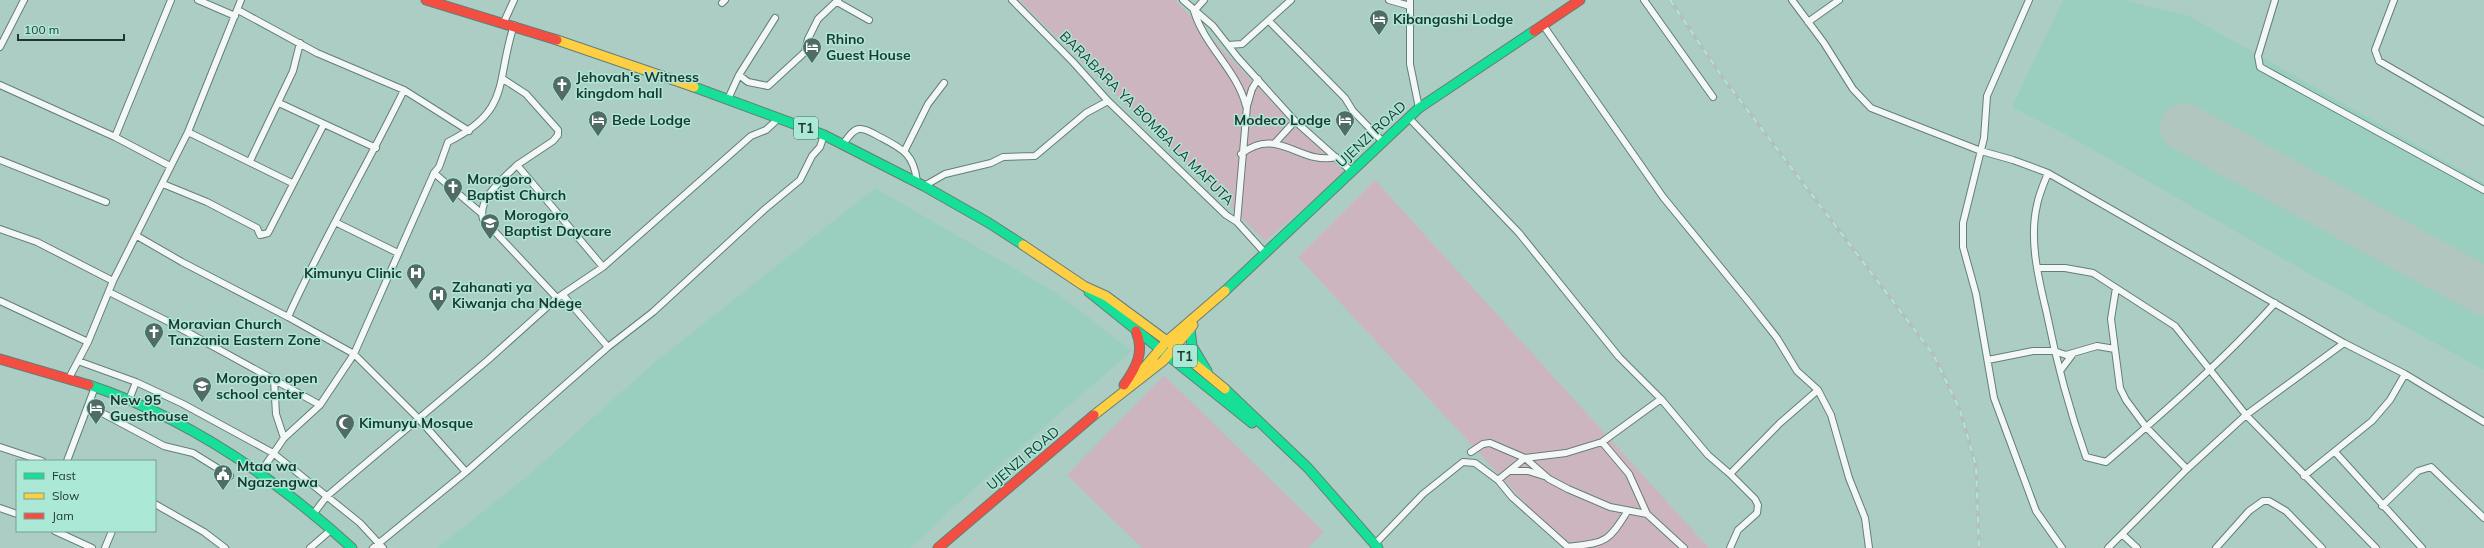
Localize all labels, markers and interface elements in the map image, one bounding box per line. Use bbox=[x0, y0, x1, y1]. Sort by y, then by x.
hotel icon: Kibangashi Lodge bbox=[1368, 8, 1390, 36]
place label: Kibangashi Lodge bbox=[1393, 10, 1514, 28]
scale bar bbox=[18, 16, 124, 42]
text: 100 m bbox=[24, 22, 59, 37]
street label: BARABARA YA BOMBA LA MAFUTA bbox=[1056, 27, 1238, 209]
place label: Rhino Guest House bbox=[826, 30, 911, 64]
hotel icon: Rhino Guest House bbox=[801, 36, 823, 64]
place label: Jehovah's Witness kingdom hall bbox=[576, 68, 699, 102]
church icon: Jehovah's Witness kingdom hall bbox=[551, 74, 573, 102]
street label: UJENZI ROAD bbox=[1332, 97, 1410, 171]
hotel icon: Bede Lodge bbox=[587, 109, 609, 137]
hotel icon: Modeco Lodge bbox=[1334, 109, 1356, 137]
place label: Bede Lodge bbox=[612, 111, 691, 129]
place label: Modeco Lodge bbox=[1234, 111, 1331, 129]
road number: T1 bbox=[794, 117, 818, 139]
place label: Morogoro Baptist Church bbox=[467, 170, 566, 204]
church icon: Morogoro Baptist Church bbox=[442, 176, 464, 204]
place label: Morogoro Baptist Daycare bbox=[504, 206, 612, 240]
school or university icon: Morogoro Baptist Daycare bbox=[479, 212, 501, 240]
hospital icon: Kimunyu Clinic bbox=[405, 262, 427, 290]
place label: Kimunyu Clinic bbox=[304, 264, 402, 282]
place label: Zahanati ya Kiwanja cha Ndege bbox=[452, 278, 582, 312]
hospital icon: Zahanati ya Kiwanja cha Ndege bbox=[427, 284, 449, 312]
place label: Moravian Church Tanzania Eastern Zone bbox=[168, 315, 321, 349]
church icon: Moravian Church Tanzania Eastern Zone bbox=[143, 321, 165, 349]
road number: T1 bbox=[1173, 345, 1197, 367]
place label: Morogoro open school center bbox=[216, 369, 318, 403]
school or university icon: Morogoro open school center bbox=[191, 375, 213, 403]
place label: New 95 Guesthouse bbox=[110, 391, 189, 425]
hotel icon: New 95 Guesthouse bbox=[85, 397, 107, 425]
mosque icon: Kimunyu Mosque bbox=[334, 412, 356, 440]
place label: Kimunyu Mosque bbox=[359, 414, 474, 432]
street label: UJENZI ROAD bbox=[983, 422, 1063, 494]
place label: Mtaa wa Ngazengwa bbox=[237, 457, 318, 491]
legend bbox=[16, 460, 156, 532]
public building icon: Mtaa wa Ngazengwa bbox=[212, 463, 234, 491]
text: Fast bbox=[52, 468, 76, 483]
text: Slow bbox=[52, 488, 80, 503]
text: Jam bbox=[52, 508, 74, 523]

